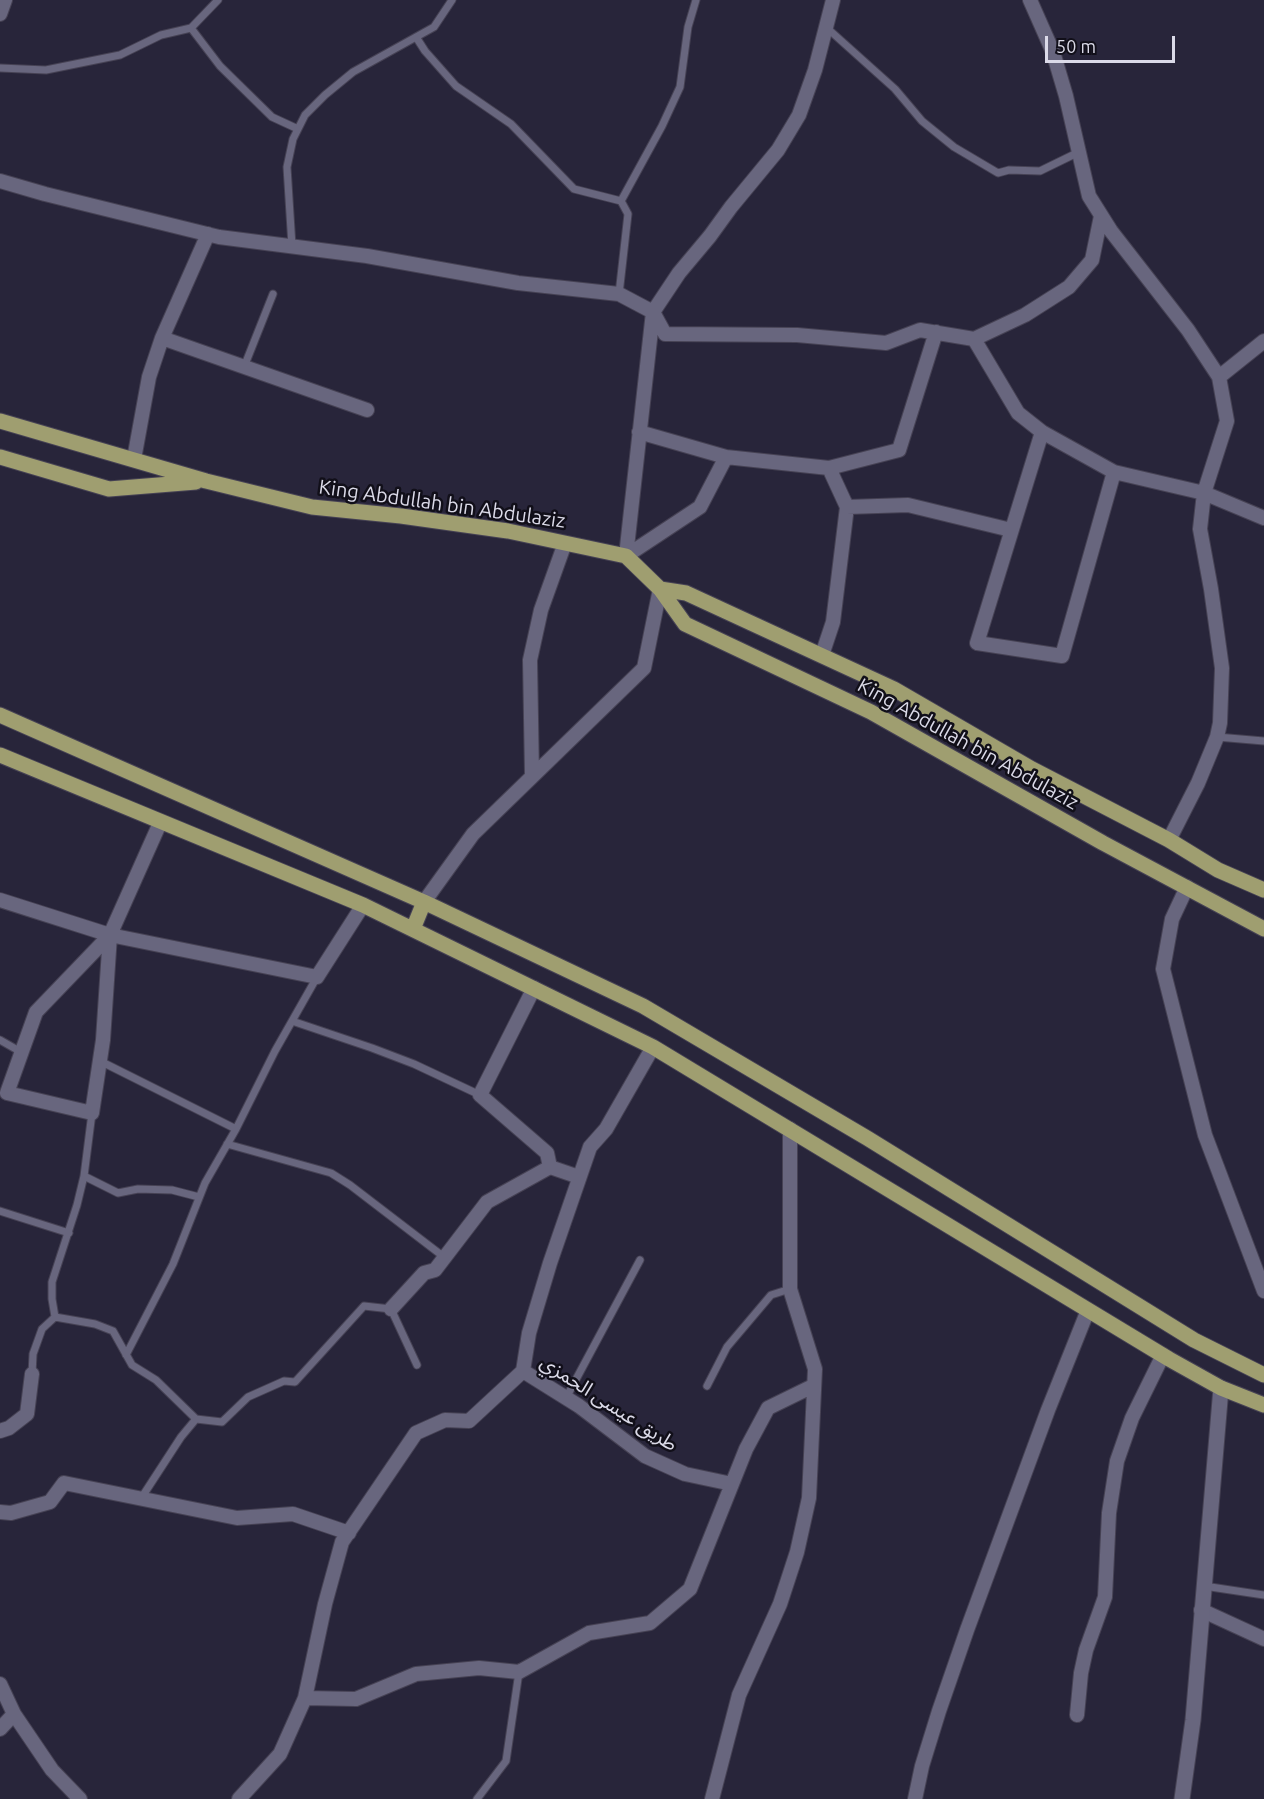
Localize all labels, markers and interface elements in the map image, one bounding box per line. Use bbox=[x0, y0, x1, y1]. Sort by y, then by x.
scale bar bbox=[1048, 24, 1178, 62]
text: 50 m bbox=[1056, 36, 1096, 56]
street label: King Abdullah bin Abdulaziz bbox=[317, 475, 567, 533]
street label: King Abdullah bin Abdulaziz bbox=[853, 673, 1083, 815]
street label: طريق عيسى الحمزي bbox=[536, 1350, 682, 1456]

